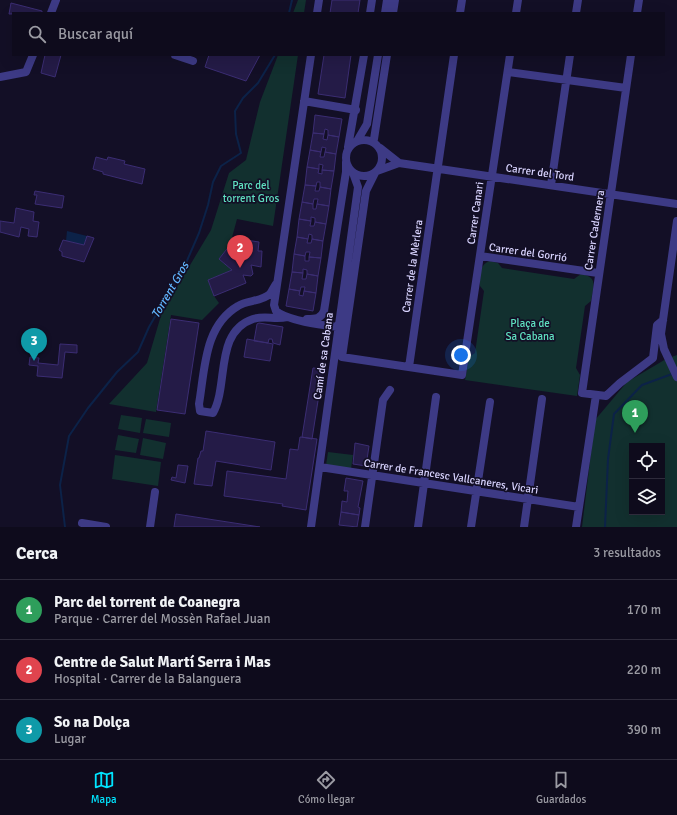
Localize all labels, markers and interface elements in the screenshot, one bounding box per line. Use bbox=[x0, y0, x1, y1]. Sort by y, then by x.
search box bbox=[12, 12, 665, 56]
icon: search bbox=[26, 23, 48, 45]
text: Buscar aquí bbox=[58, 25, 133, 43]
street label: Carrer del Tord bbox=[505, 161, 575, 184]
park label: Parc del torrent Gros bbox=[223, 179, 279, 205]
street label: Carrer Canari bbox=[465, 181, 486, 245]
street label: Carrer Cadernera bbox=[582, 189, 607, 271]
street label: Carrer de la Mèrlera bbox=[400, 218, 426, 313]
pin: 2 bbox=[227, 235, 253, 268]
street label: Carrer del Gorrió bbox=[488, 241, 568, 264]
water label: Torrent Gros bbox=[148, 258, 193, 321]
street label: Camí de sa Cabana bbox=[311, 311, 336, 401]
park label: Plaça de Sa Cabana bbox=[505, 317, 555, 343]
pin: 3 bbox=[21, 328, 47, 361]
your location bbox=[451, 345, 471, 365]
pin: 1 bbox=[622, 400, 648, 433]
map controls bbox=[629, 443, 665, 515]
button: locate bbox=[629, 443, 665, 479]
street label: Carrer de Francesc Vallcaneres, Vicari bbox=[363, 456, 539, 497]
button: layers bbox=[629, 479, 665, 515]
text: Cerca bbox=[16, 543, 58, 564]
text: 3 resultados bbox=[593, 545, 661, 561]
text: Parc del torrent de Coanegra bbox=[54, 593, 240, 611]
text: 1 bbox=[25, 602, 33, 618]
text: 170 m bbox=[627, 602, 661, 618]
text: Parque · Carrer del Mossèn Rafael Juan bbox=[54, 611, 270, 627]
text: Centre de Salut Martí Serra i Mas bbox=[54, 653, 271, 671]
text: 2 bbox=[25, 662, 33, 678]
text: 220 m bbox=[627, 662, 661, 678]
text: Hospital · Carrer de la Balanguera bbox=[54, 671, 241, 687]
text: So na Dolça bbox=[54, 713, 130, 731]
text: 3 bbox=[25, 722, 33, 738]
text: 390 m bbox=[627, 722, 661, 738]
text: Lugar bbox=[54, 731, 86, 747]
tab: Mapa bbox=[91, 769, 117, 806]
tab: Cómo llegar bbox=[298, 769, 354, 806]
tab: Guardados bbox=[536, 769, 586, 806]

